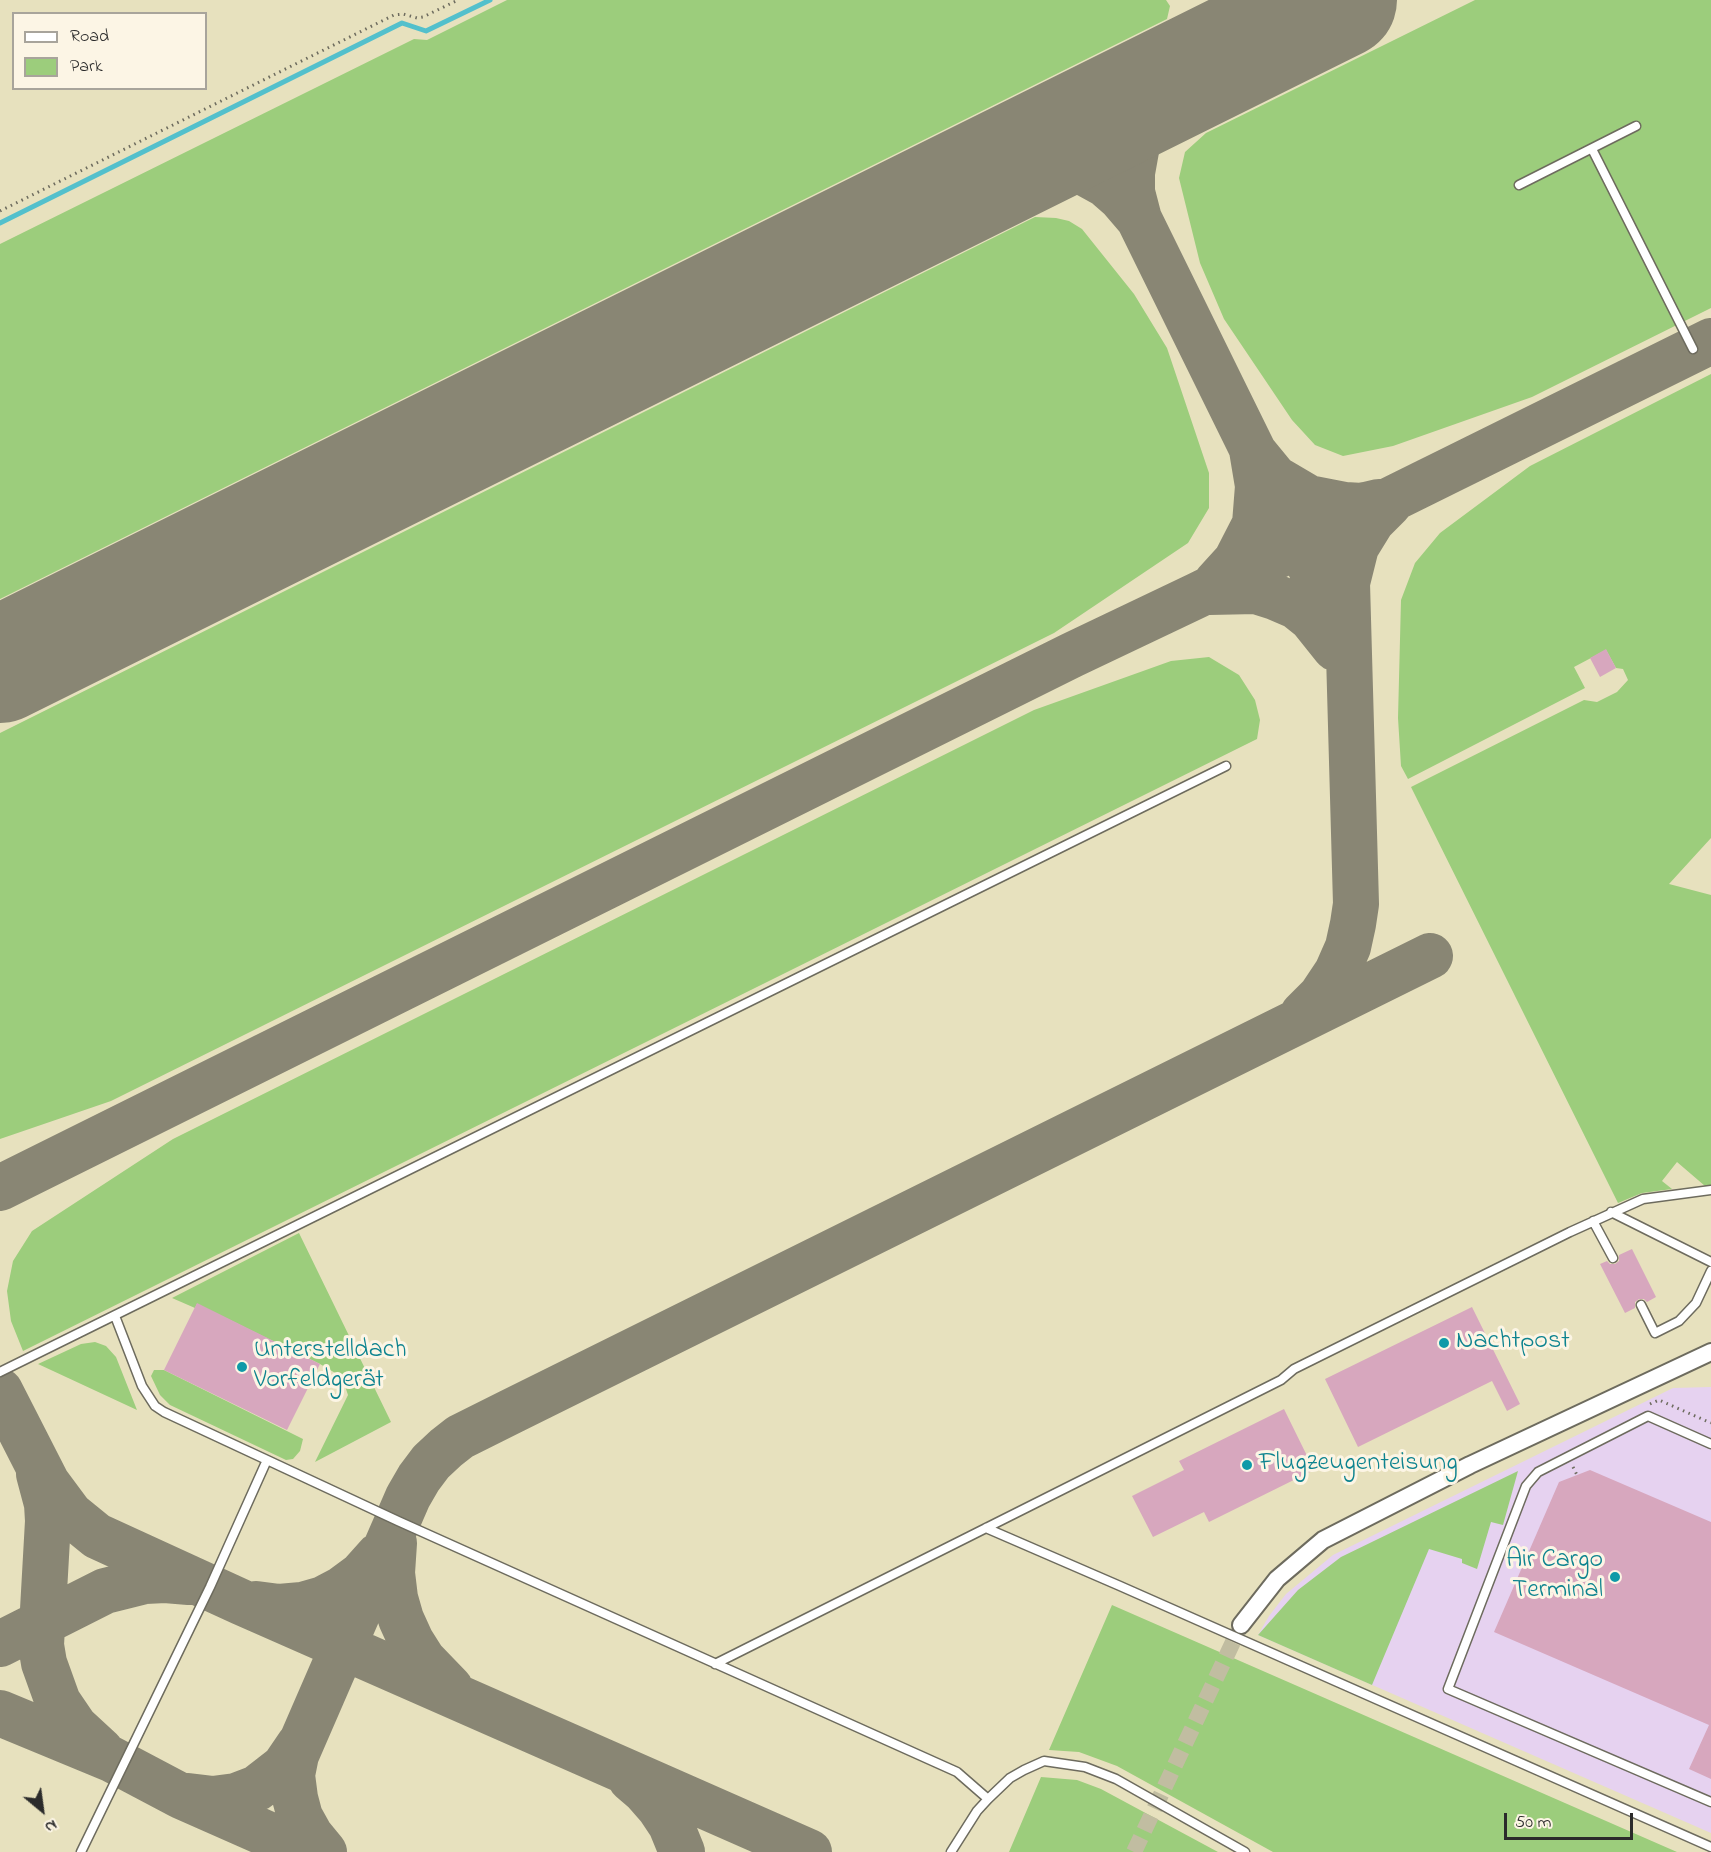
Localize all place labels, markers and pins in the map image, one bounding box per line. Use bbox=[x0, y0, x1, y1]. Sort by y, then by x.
place label: Nachtpost bbox=[1456, 1327, 1570, 1359]
place label: Unterstelldach Vorfeldgerät bbox=[254, 1336, 407, 1398]
marker: Nachtpost bbox=[1437, 1336, 1451, 1350]
marker: Unterstelldach Vorfeldgerät bbox=[235, 1360, 249, 1374]
place label: Flugzeugenteisung bbox=[1259, 1449, 1458, 1481]
marker: Flugzeugenteisung bbox=[1240, 1458, 1254, 1472]
place label: Air Cargo Terminal bbox=[1506, 1546, 1603, 1607]
marker: Air Cargo Terminal bbox=[1608, 1570, 1622, 1584]

